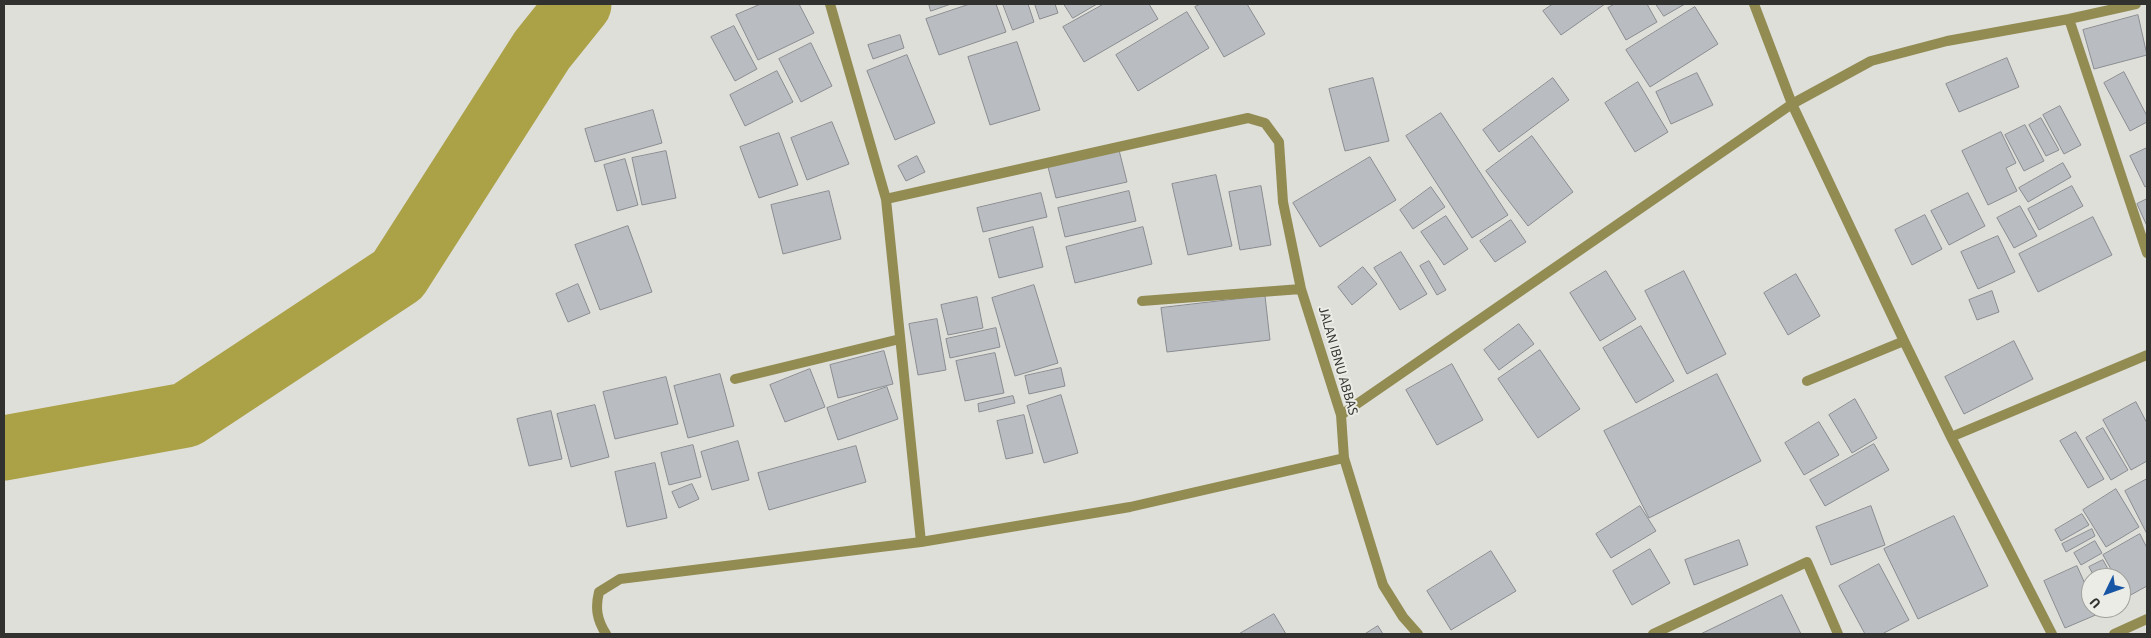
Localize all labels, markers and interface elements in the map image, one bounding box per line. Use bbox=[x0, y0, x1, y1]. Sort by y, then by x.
street label: JALAN IBNU ABBAS bbox=[1313, 305, 1361, 417]
north arrow bbox=[2081, 568, 2131, 618]
text: U bbox=[2085, 592, 2106, 613]

